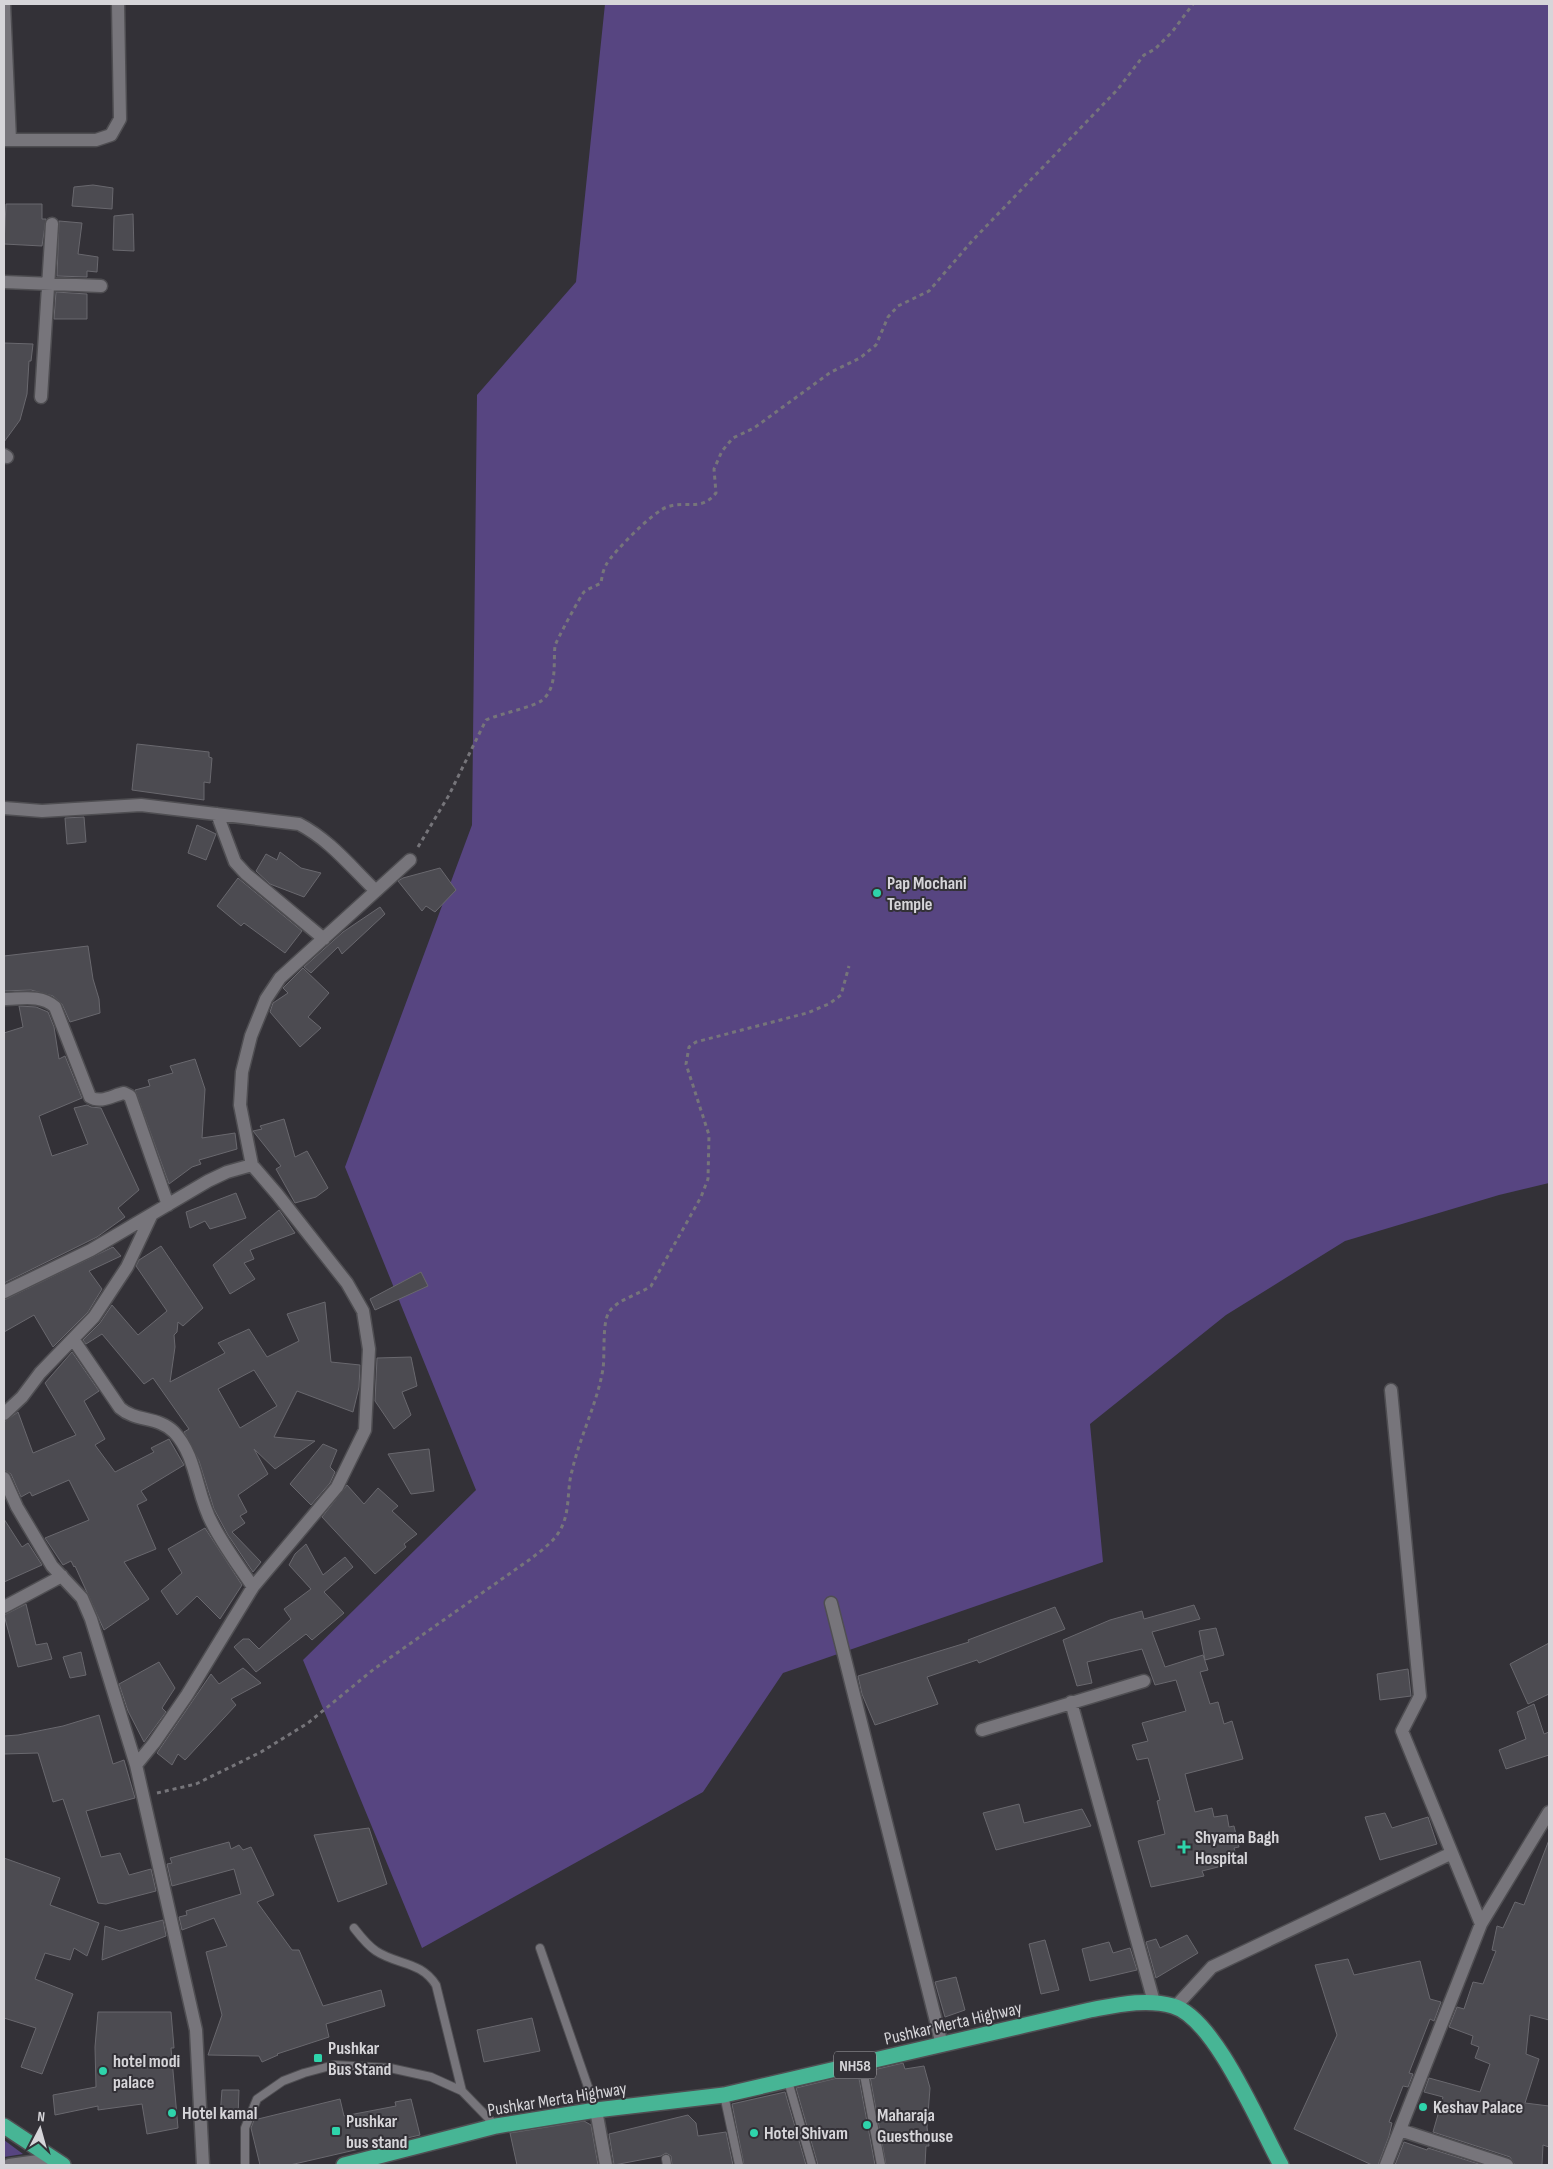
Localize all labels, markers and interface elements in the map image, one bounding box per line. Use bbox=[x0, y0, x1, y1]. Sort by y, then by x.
place label: Pap Mochani Temple bbox=[887, 873, 967, 915]
marker: Pap Mochani Temple bbox=[871, 887, 883, 899]
place label: Shyama Bagh Hospital bbox=[1195, 1827, 1279, 1869]
marker: Shyama Bagh Hospital bbox=[1177, 1840, 1191, 1854]
street label: Pushkar Merta Highway bbox=[882, 1997, 1024, 2050]
place label: Pushkar Bus Stand bbox=[328, 2038, 392, 2080]
place label: hotel modi palace bbox=[113, 2051, 180, 2093]
marker: Pushkar Bus Stand bbox=[312, 2052, 324, 2064]
road number: NH58 bbox=[834, 2052, 876, 2078]
marker: hotel modi palace bbox=[97, 2065, 109, 2077]
street label: Pushkar Merta Highway bbox=[486, 2078, 628, 2121]
place label: Keshav Palace bbox=[1433, 2097, 1523, 2118]
marker: Keshav Palace bbox=[1417, 2101, 1429, 2113]
place label: Hotel kamal bbox=[182, 2103, 257, 2124]
north arrow bbox=[15, 2104, 65, 2154]
place label: Maharaja Guesthouse bbox=[877, 2105, 953, 2147]
marker: Hotel kamal bbox=[166, 2107, 178, 2119]
text: N bbox=[37, 2108, 46, 2125]
place label: Pushkar bus stand bbox=[346, 2111, 408, 2153]
marker: Maharaja Guesthouse bbox=[861, 2119, 873, 2131]
place label: Hotel Shivam bbox=[764, 2123, 848, 2144]
marker: Pushkar bus stand bbox=[330, 2125, 342, 2137]
marker: Hotel Shivam bbox=[748, 2127, 760, 2139]

